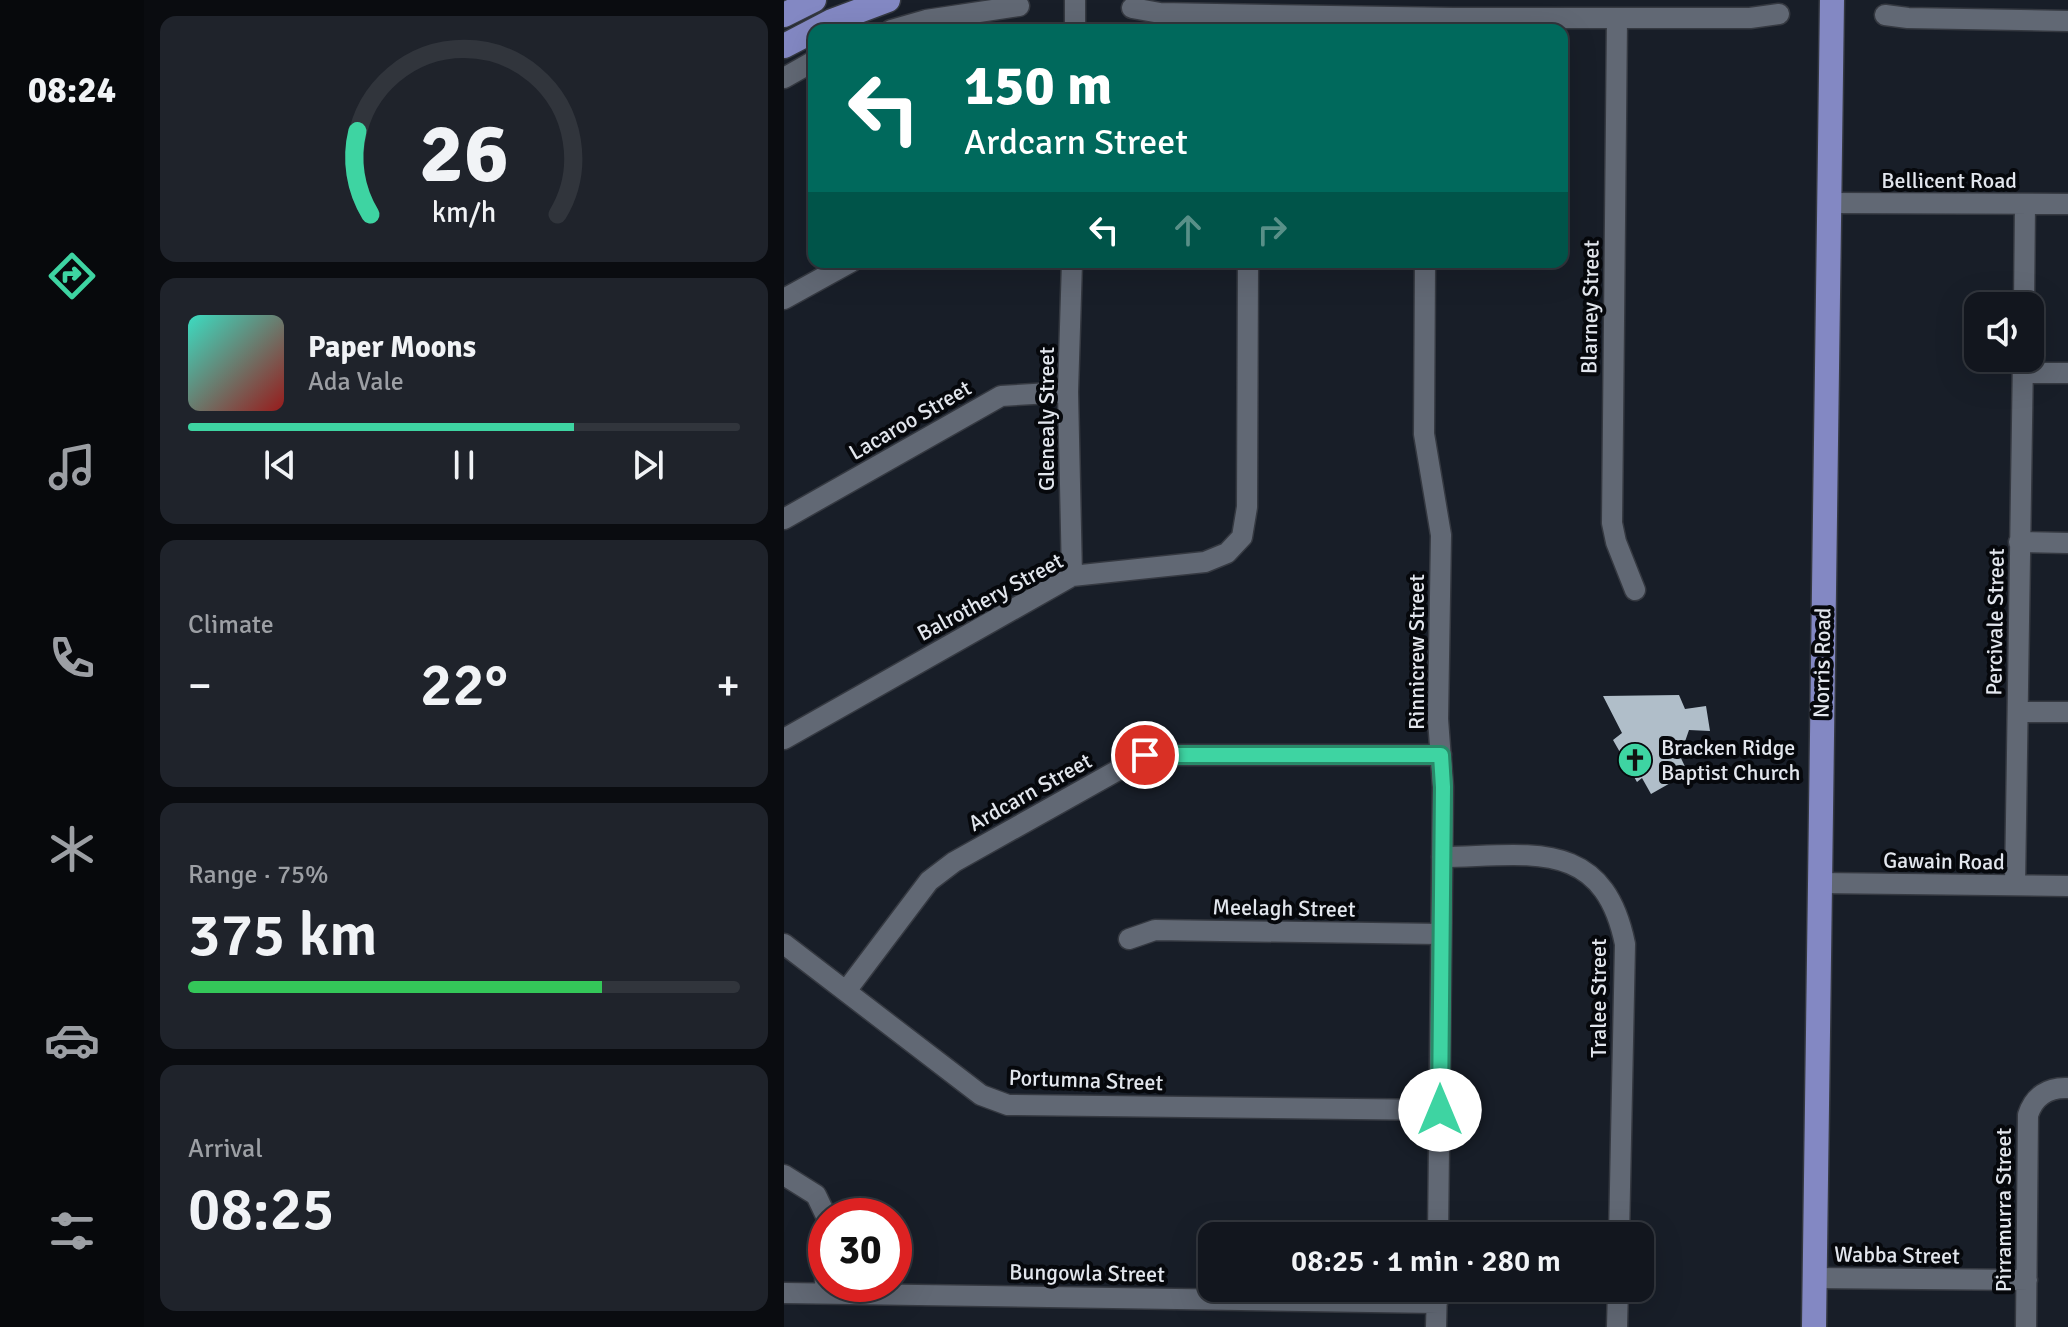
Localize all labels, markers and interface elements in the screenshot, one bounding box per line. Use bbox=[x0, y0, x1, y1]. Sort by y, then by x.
text: 150 m bbox=[964, 51, 1112, 120]
icon: left bbox=[832, 56, 936, 160]
text: 08:24 bbox=[28, 68, 116, 113]
text: 26 bbox=[419, 103, 509, 205]
text: Ardcarn Street bbox=[964, 120, 1188, 165]
street label: Bellicent Road bbox=[1881, 167, 2017, 194]
text: km/h bbox=[432, 195, 496, 230]
icon: left bbox=[1082, 208, 1126, 252]
icon: ahead bbox=[1166, 208, 1210, 252]
icon: right bbox=[1250, 208, 1294, 252]
street label: Blarney Street bbox=[1575, 239, 1605, 374]
icon: directions bbox=[44, 248, 100, 304]
map controls bbox=[1964, 292, 2044, 372]
button: sound bbox=[1964, 292, 2044, 372]
text: Paper Moons bbox=[308, 329, 476, 366]
street label: Glenealy Street bbox=[1033, 347, 1060, 491]
text: Ada Vale bbox=[308, 366, 404, 398]
street label: Lacaroo Street bbox=[844, 374, 976, 466]
icon: music bbox=[44, 439, 100, 495]
icon: previous bbox=[258, 443, 302, 487]
icon: pause bbox=[442, 443, 486, 487]
icon: next bbox=[626, 443, 670, 487]
street label: Balrothery Street bbox=[912, 547, 1068, 647]
street label: Percivale Street bbox=[1980, 548, 2010, 696]
street label: Rinnicrew Street bbox=[1403, 574, 1430, 730]
street label: Norris Road bbox=[1808, 608, 1836, 718]
text: Climate bbox=[188, 609, 274, 641]
icon: phone bbox=[44, 630, 100, 686]
text: 22° bbox=[420, 649, 508, 723]
text: − bbox=[188, 659, 212, 713]
text: + bbox=[716, 659, 740, 713]
pin bbox=[1111, 721, 1179, 789]
icon: arrive bbox=[1123, 733, 1167, 777]
place label: Bracken Ridge Baptist Church bbox=[1661, 734, 1800, 786]
church icon: Bracken Ridge Baptist Church bbox=[1616, 741, 1654, 779]
street label: Ardcarn Street bbox=[964, 747, 1097, 837]
icon: climate bbox=[44, 821, 100, 877]
street label: Gawain Road bbox=[1883, 846, 2005, 876]
text: Range · 75% bbox=[188, 859, 329, 891]
street label: Meelagh Street bbox=[1212, 893, 1356, 923]
text: 375 km bbox=[188, 899, 377, 973]
street label: Tralee Street bbox=[1585, 938, 1612, 1058]
icon: car bbox=[44, 1012, 100, 1068]
street label: Portumna Street bbox=[1008, 1064, 1164, 1096]
position arrow bbox=[1398, 1068, 1482, 1152]
street label: Pirramurra Street bbox=[1990, 1127, 2017, 1292]
text: Arrival bbox=[188, 1133, 263, 1165]
text: 08:25 bbox=[188, 1173, 335, 1247]
speed limit sign: 30 bbox=[808, 1198, 912, 1302]
icon: filters bbox=[44, 1203, 100, 1259]
street label: Wabba Street bbox=[1834, 1240, 1960, 1270]
text: 08:25 · 1 min · 280 m bbox=[1291, 1243, 1561, 1280]
street label: Bungowla Street bbox=[1009, 1258, 1165, 1288]

